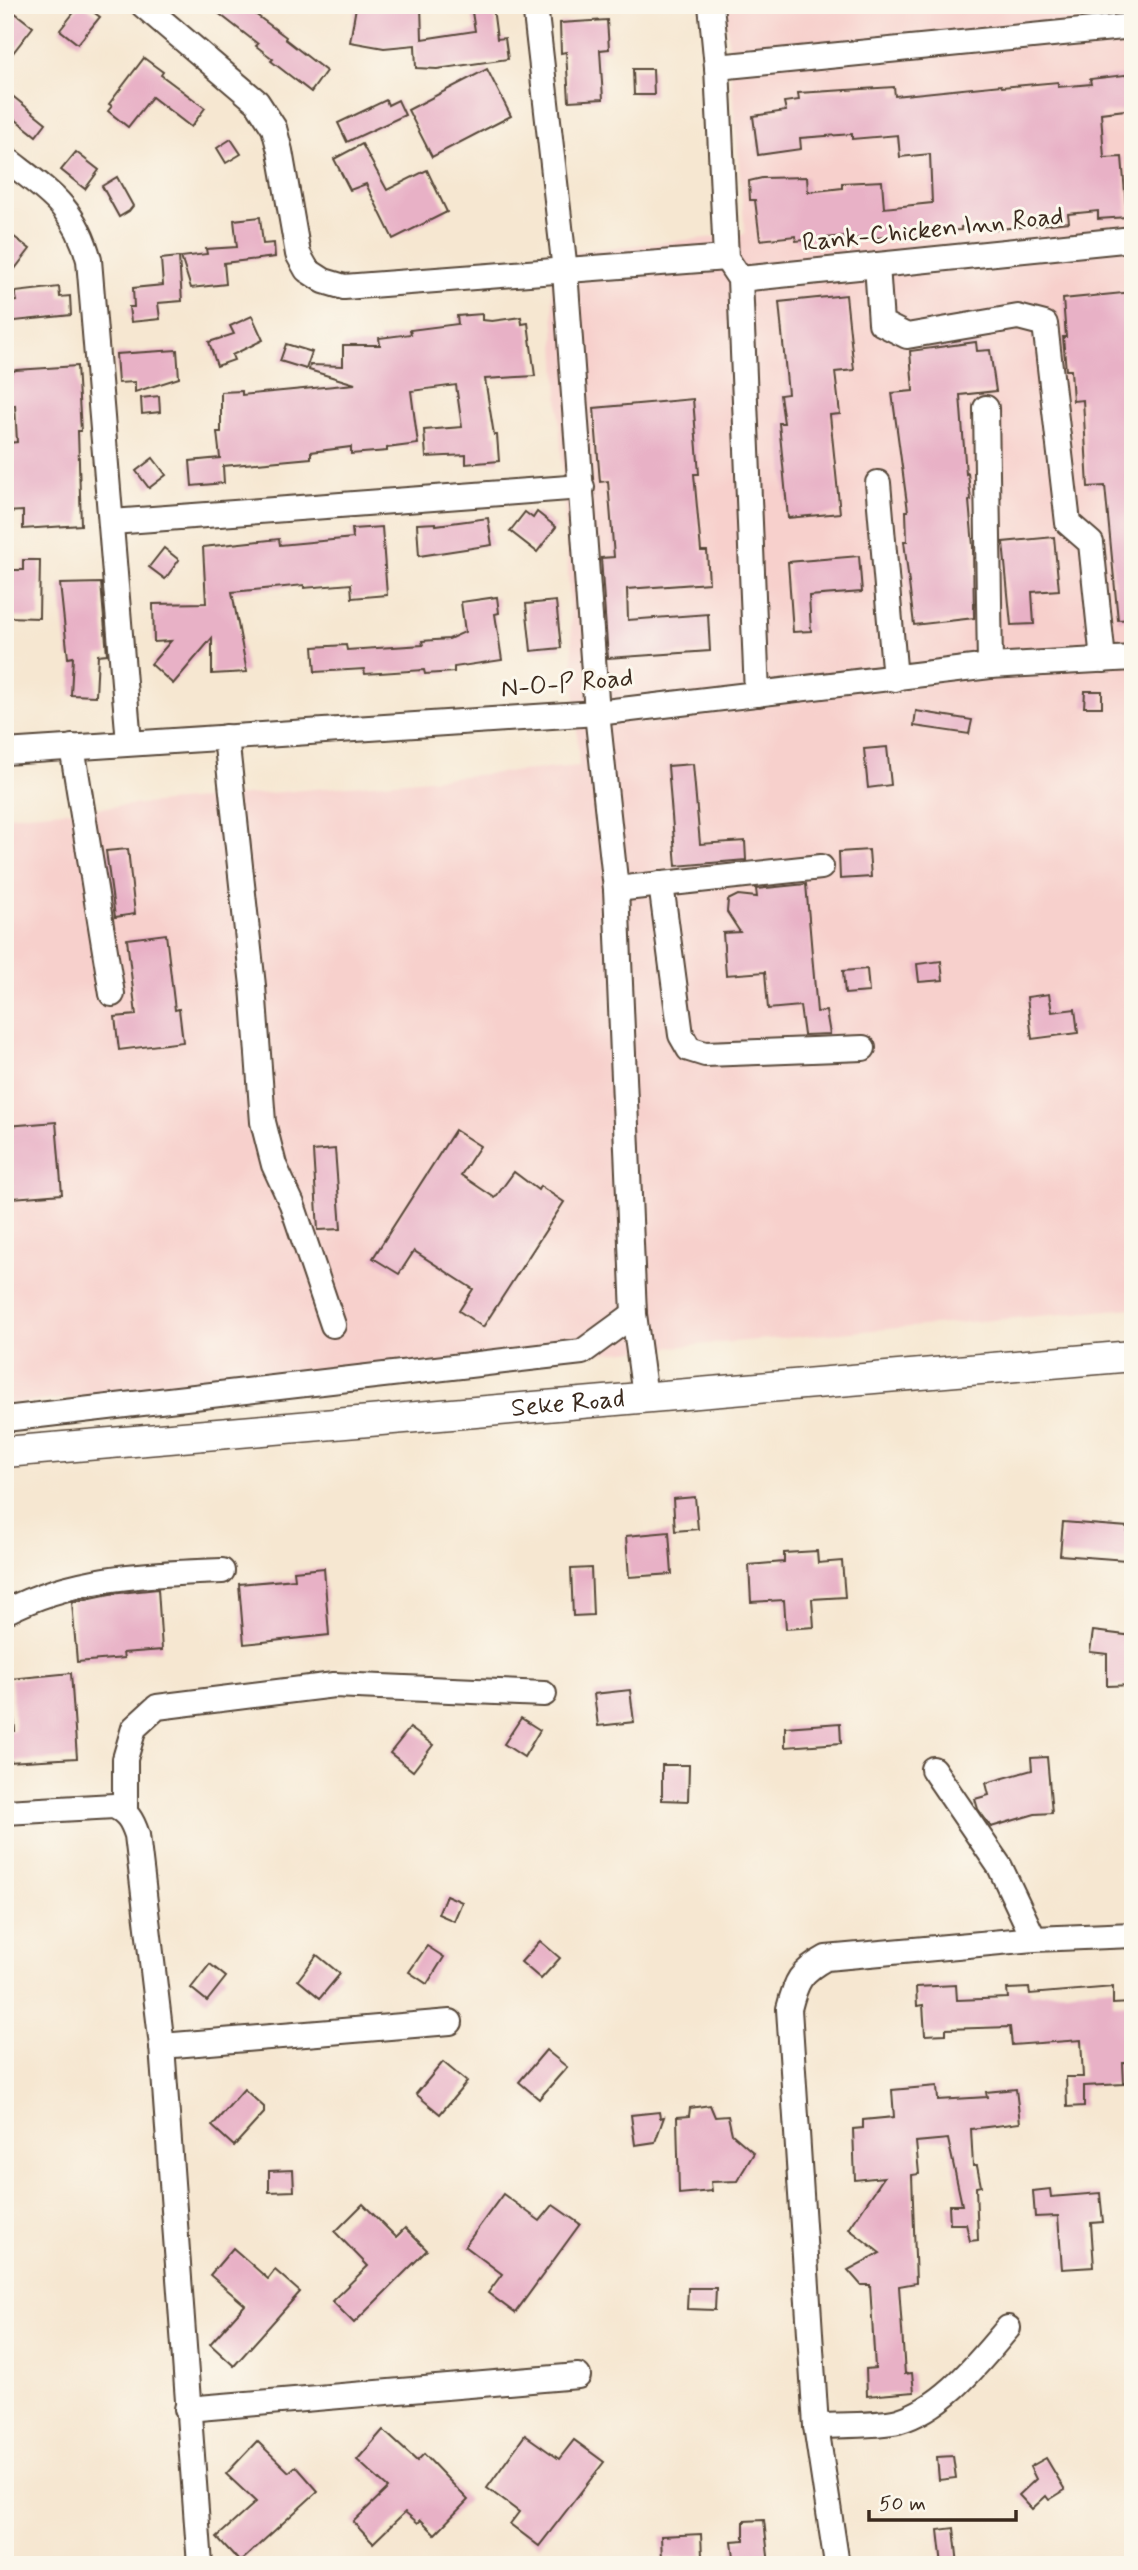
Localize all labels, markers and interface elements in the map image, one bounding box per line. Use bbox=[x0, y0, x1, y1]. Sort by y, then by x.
street label: Rank-Chicken Inn Road bbox=[801, 199, 1065, 261]
street label: N-O-P Road bbox=[499, 661, 635, 707]
street label: Seke Road bbox=[510, 1382, 626, 1426]
scale bar bbox=[869, 2479, 1016, 2523]
text: 50 m bbox=[879, 2490, 926, 2518]

